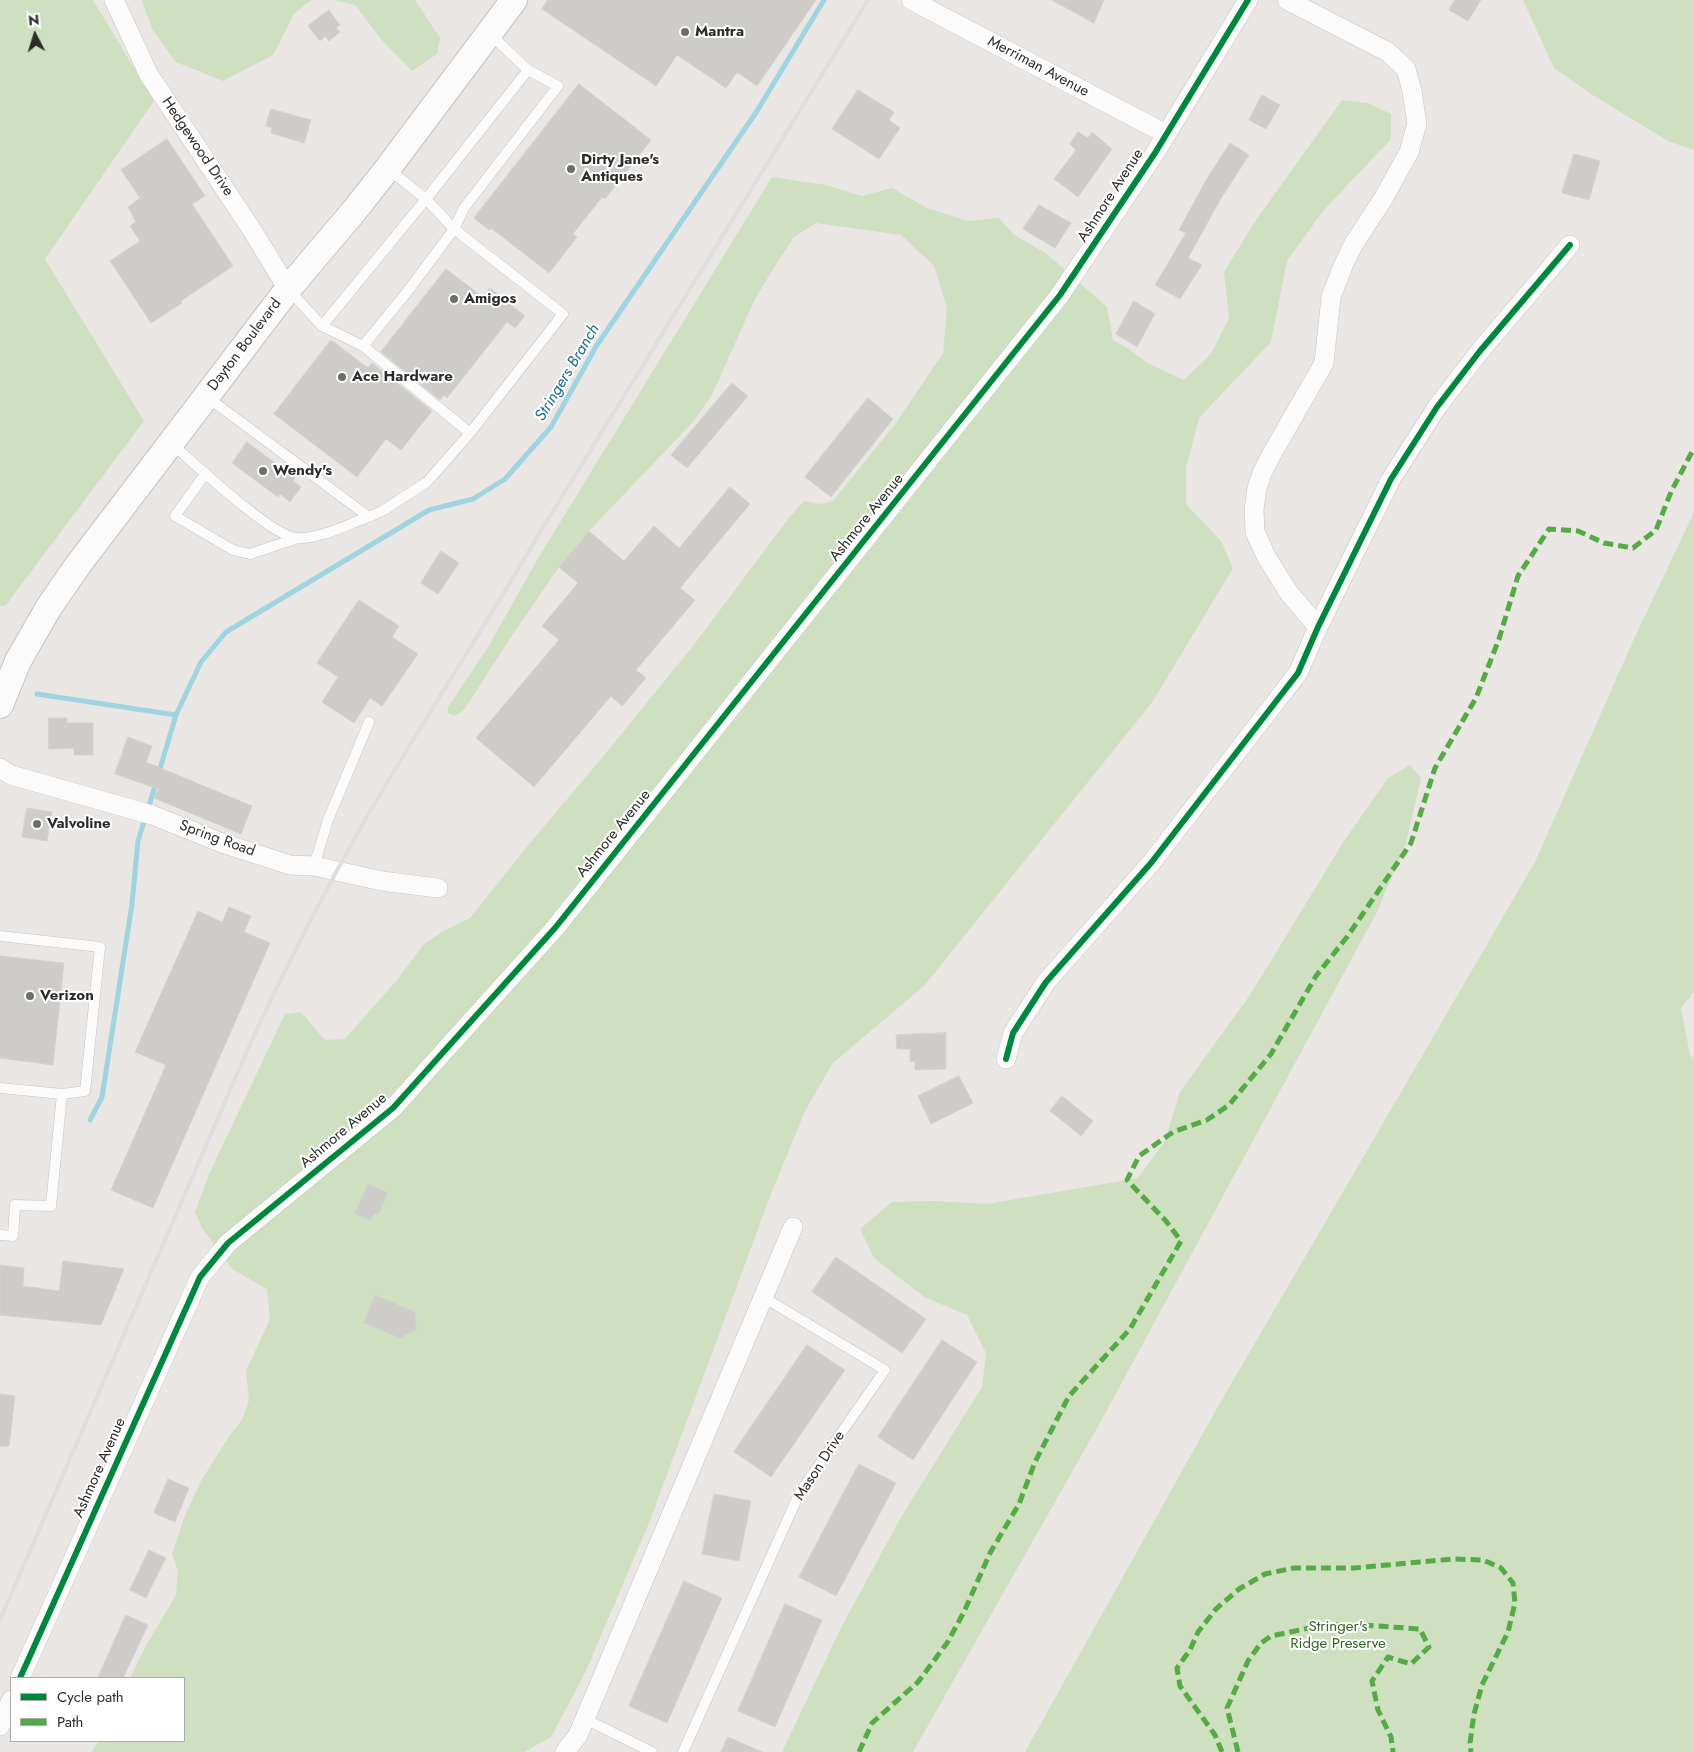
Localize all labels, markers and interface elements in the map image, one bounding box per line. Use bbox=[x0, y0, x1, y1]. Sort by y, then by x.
north arrow bbox=[10, 10, 60, 60]
text: N bbox=[27, 10, 40, 31]
place label: Mantra bbox=[695, 23, 744, 41]
marker: Mantra bbox=[679, 26, 691, 38]
street label: Merriman Avenue bbox=[984, 33, 1092, 101]
street label: Hedgewood Drive bbox=[157, 94, 237, 200]
street label: Ashmore Avenue bbox=[1074, 146, 1148, 246]
place label: Dirty Jane's Antiques bbox=[581, 151, 659, 186]
marker: Dirty Jane's Antiques bbox=[565, 163, 577, 175]
place label: Amigos bbox=[464, 290, 516, 308]
marker: Amigos bbox=[448, 293, 460, 305]
street label: Dayton Boulevard bbox=[204, 295, 286, 395]
water label: Stringers Branch bbox=[532, 321, 604, 425]
place label: Ace Hardware bbox=[352, 368, 453, 386]
marker: Ace Hardware bbox=[336, 371, 348, 383]
place label: Wendy's bbox=[273, 462, 332, 480]
marker: Wendy's bbox=[257, 465, 269, 477]
street label: Ashmore Avenue bbox=[826, 471, 908, 565]
street label: Ashmore Avenue bbox=[573, 787, 655, 881]
place label: Valvoline bbox=[47, 815, 111, 833]
street label: Spring Road bbox=[177, 817, 257, 861]
marker: Valvoline bbox=[31, 818, 43, 830]
place label: Verizon bbox=[40, 987, 94, 1005]
marker: Verizon bbox=[24, 990, 36, 1002]
street label: Ashmore Avenue bbox=[297, 1090, 391, 1172]
street label: Ashmore Avenue bbox=[70, 1415, 130, 1521]
street label: Mason Drive bbox=[791, 1428, 849, 1504]
park label: Stringer's Ridge Preserve bbox=[1290, 1618, 1386, 1653]
legend bbox=[10, 1677, 185, 1742]
text: Cycle path bbox=[57, 1686, 124, 1708]
text: Path bbox=[57, 1711, 83, 1733]

